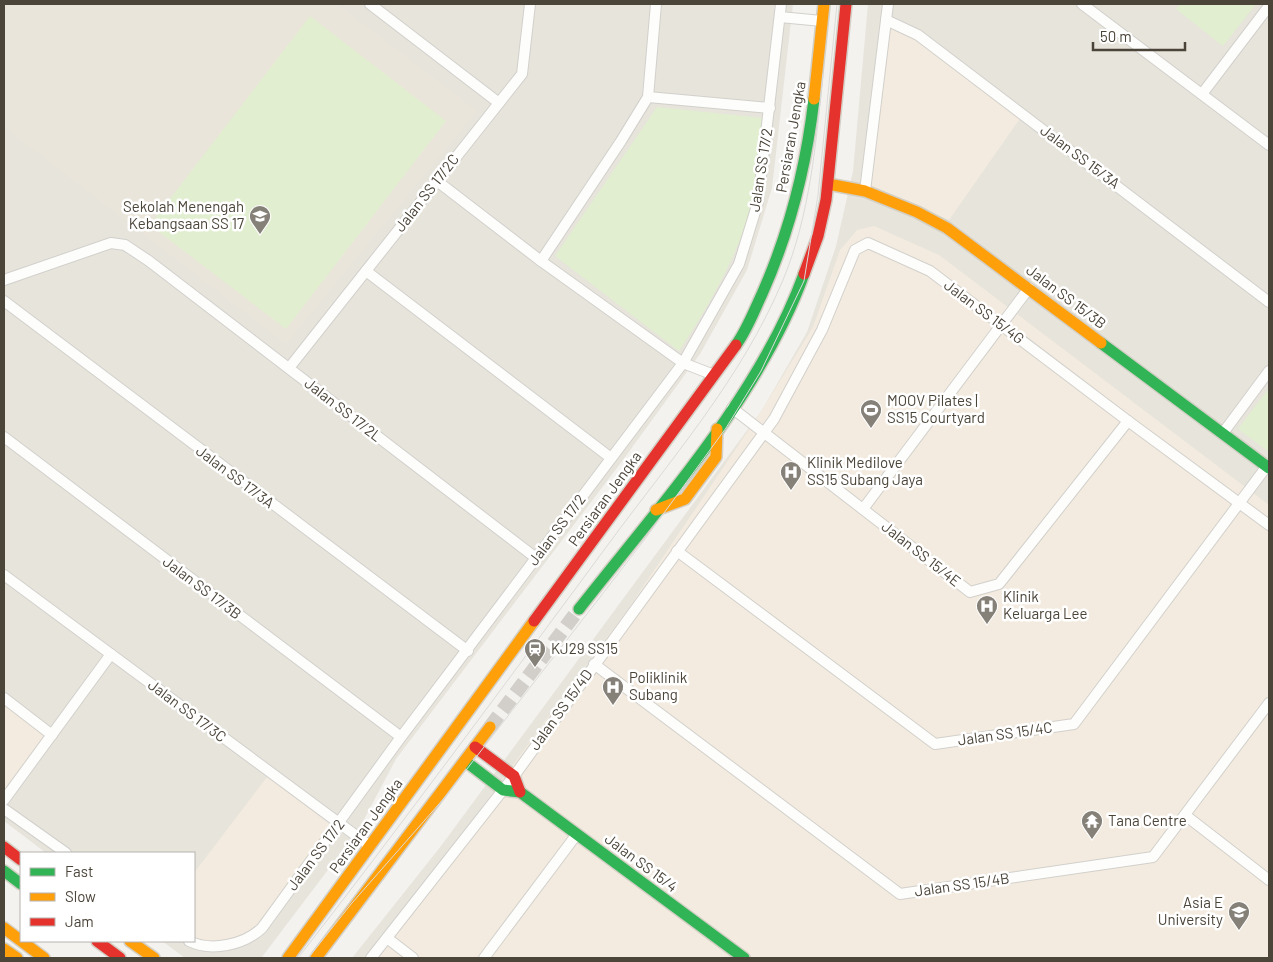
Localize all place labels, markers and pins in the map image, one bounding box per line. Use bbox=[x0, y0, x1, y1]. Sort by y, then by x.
place label: Sekolah Menengah Kebangsaan SS 17 bbox=[123, 197, 244, 232]
school or university icon: Sekolah Menengah Kebangsaan SS 17 bbox=[248, 204, 272, 235]
place label: MOOV Pilates | SS15 Courtyard bbox=[887, 391, 985, 426]
sports icon: MOOV Pilates | SS15 Courtyard bbox=[859, 398, 883, 429]
place label: Klinik Medilove SS15 Subang Jaya bbox=[807, 453, 923, 488]
hospital icon: Klinik Medilove SS15 Subang Jaya bbox=[779, 460, 803, 491]
place label: Klinik Keluarga Lee bbox=[1003, 587, 1088, 622]
hospital icon: Klinik Keluarga Lee bbox=[975, 594, 999, 625]
station icon: KJ29 SS15 bbox=[523, 637, 547, 668]
place label: KJ29 SS15 bbox=[551, 639, 618, 657]
place label: Poliklinik Subang bbox=[629, 668, 688, 703]
hospital icon: Poliklinik Subang bbox=[601, 675, 625, 706]
temple icon: Tana Centre bbox=[1080, 809, 1104, 840]
place label: Tana Centre bbox=[1108, 811, 1187, 829]
place label: Asia E University bbox=[1158, 893, 1223, 928]
school or university icon: Asia E University bbox=[1227, 900, 1251, 931]

